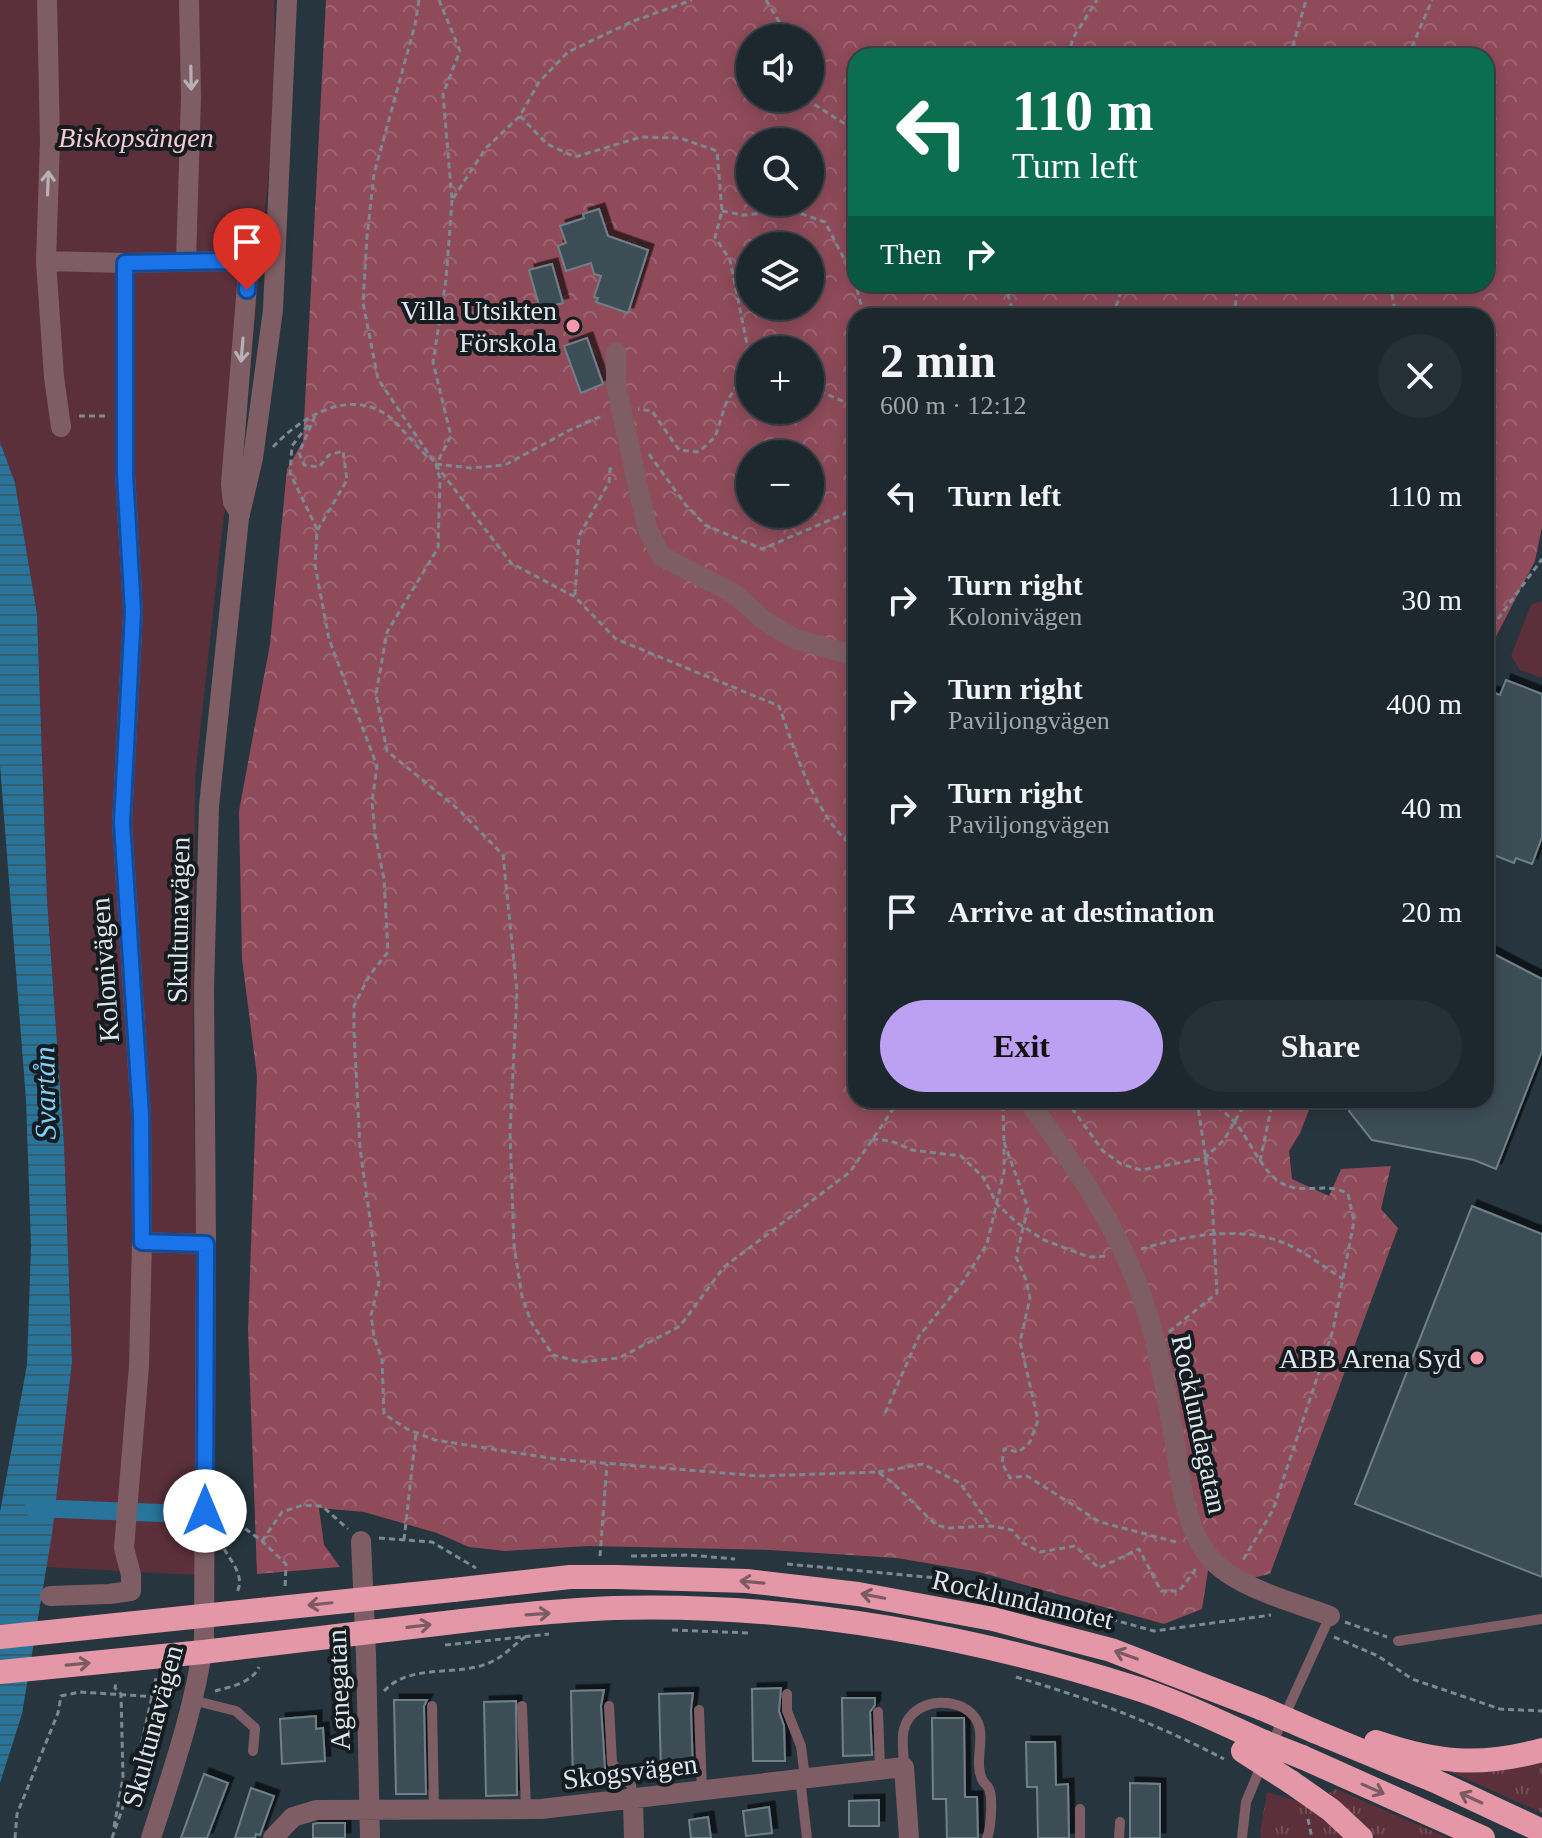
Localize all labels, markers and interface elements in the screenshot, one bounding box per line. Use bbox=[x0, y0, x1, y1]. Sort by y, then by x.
map controls bbox=[736, 24, 824, 528]
button: sound bbox=[736, 24, 824, 112]
one-way arrow bbox=[183, 64, 199, 91]
icon: left bbox=[880, 80, 984, 184]
text: 110 m bbox=[1012, 80, 1154, 142]
park label: Biskopsängen bbox=[58, 122, 214, 153]
button: search bbox=[736, 128, 824, 216]
text: Turn left bbox=[1012, 146, 1138, 186]
one-way arrow bbox=[41, 170, 56, 197]
pin bbox=[213, 208, 281, 290]
icon: arrive bbox=[225, 220, 269, 264]
button: layers bbox=[736, 232, 824, 320]
icon: right bbox=[958, 232, 1002, 276]
text: Then bbox=[880, 237, 942, 270]
place label: Villa Utsikten Förskola bbox=[401, 295, 558, 358]
marker: Villa Utsikten Förskola bbox=[564, 317, 582, 335]
text: 2 min bbox=[880, 334, 996, 387]
button: close bbox=[1378, 334, 1462, 418]
one-way arrow bbox=[234, 336, 249, 363]
button: + bbox=[736, 336, 824, 424]
text: 600 m · 12:12 bbox=[880, 391, 1027, 420]
button: − bbox=[736, 440, 824, 528]
icon: left bbox=[880, 474, 924, 518]
text: Turn left bbox=[948, 479, 1061, 512]
text: 110 m bbox=[1387, 479, 1462, 512]
text: Turn right bbox=[948, 568, 1083, 601]
icon: right bbox=[880, 578, 924, 622]
text: 30 m bbox=[1401, 583, 1462, 616]
text: Kolonivägen bbox=[948, 602, 1082, 631]
text: Turn right bbox=[948, 672, 1083, 705]
icon: right bbox=[880, 682, 924, 726]
text: 400 m bbox=[1386, 687, 1462, 720]
text: Paviljongvägen bbox=[948, 706, 1110, 735]
text: Turn right bbox=[948, 776, 1083, 809]
icon: right bbox=[880, 786, 924, 830]
text: 40 m bbox=[1401, 791, 1462, 824]
text: Paviljongvägen bbox=[948, 810, 1110, 839]
street label: Skultunavägen bbox=[162, 837, 195, 1003]
icon: arrive bbox=[880, 890, 924, 934]
text: Arrive at destination bbox=[948, 895, 1215, 928]
text: 20 m bbox=[1401, 895, 1462, 928]
street label: Kolonivägen bbox=[84, 897, 125, 1043]
button: Exit bbox=[880, 1000, 1163, 1092]
button: Share bbox=[1179, 1000, 1462, 1092]
water label: Svartån bbox=[27, 1046, 62, 1140]
street label: Rocklundagatan bbox=[1165, 1332, 1234, 1516]
place label: ABB Arena Syd bbox=[1279, 1343, 1461, 1374]
marker: ABB Arena Syd bbox=[1468, 1349, 1486, 1367]
position arrow bbox=[163, 1469, 247, 1553]
street label: Rocklundamotet bbox=[929, 1564, 1117, 1635]
one-way arrow bbox=[739, 1574, 766, 1589]
one-way arrow bbox=[861, 1588, 886, 1603]
one-way arrow bbox=[307, 1597, 334, 1612]
one-way arrow bbox=[524, 1606, 551, 1621]
one-way arrow bbox=[406, 1618, 432, 1633]
street label: Agnegatan bbox=[321, 1629, 356, 1751]
street label: Skultunavägen bbox=[116, 1642, 189, 1811]
one-way arrow bbox=[1114, 1647, 1139, 1662]
one-way arrow bbox=[64, 1656, 91, 1671]
street label: Skogsvägen bbox=[561, 1748, 699, 1795]
one-way arrow bbox=[1361, 1782, 1385, 1797]
one-way arrow bbox=[1460, 1790, 1484, 1805]

